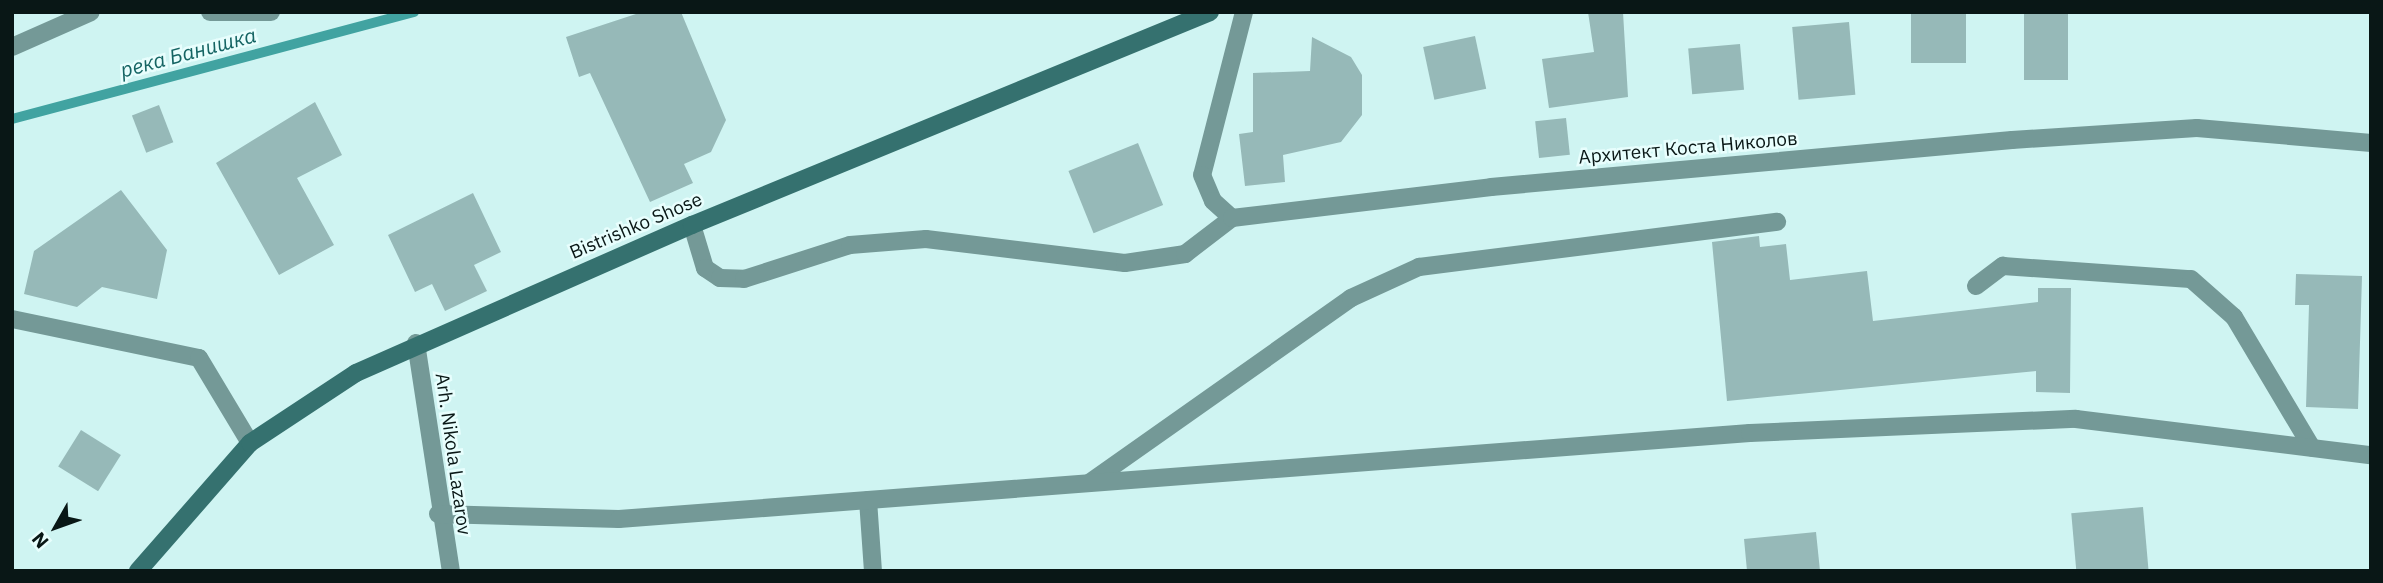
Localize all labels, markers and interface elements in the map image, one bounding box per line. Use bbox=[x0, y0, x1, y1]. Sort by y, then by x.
water label: река Банишка bbox=[117, 22, 259, 82]
street label: Архитект Коста Николов bbox=[1578, 127, 1798, 169]
street label: Bistrishko Shose bbox=[566, 188, 706, 264]
street label: Arh. Nikola Lazarov bbox=[430, 372, 476, 536]
north arrow bbox=[21, 492, 91, 562]
text: N bbox=[26, 528, 54, 553]

